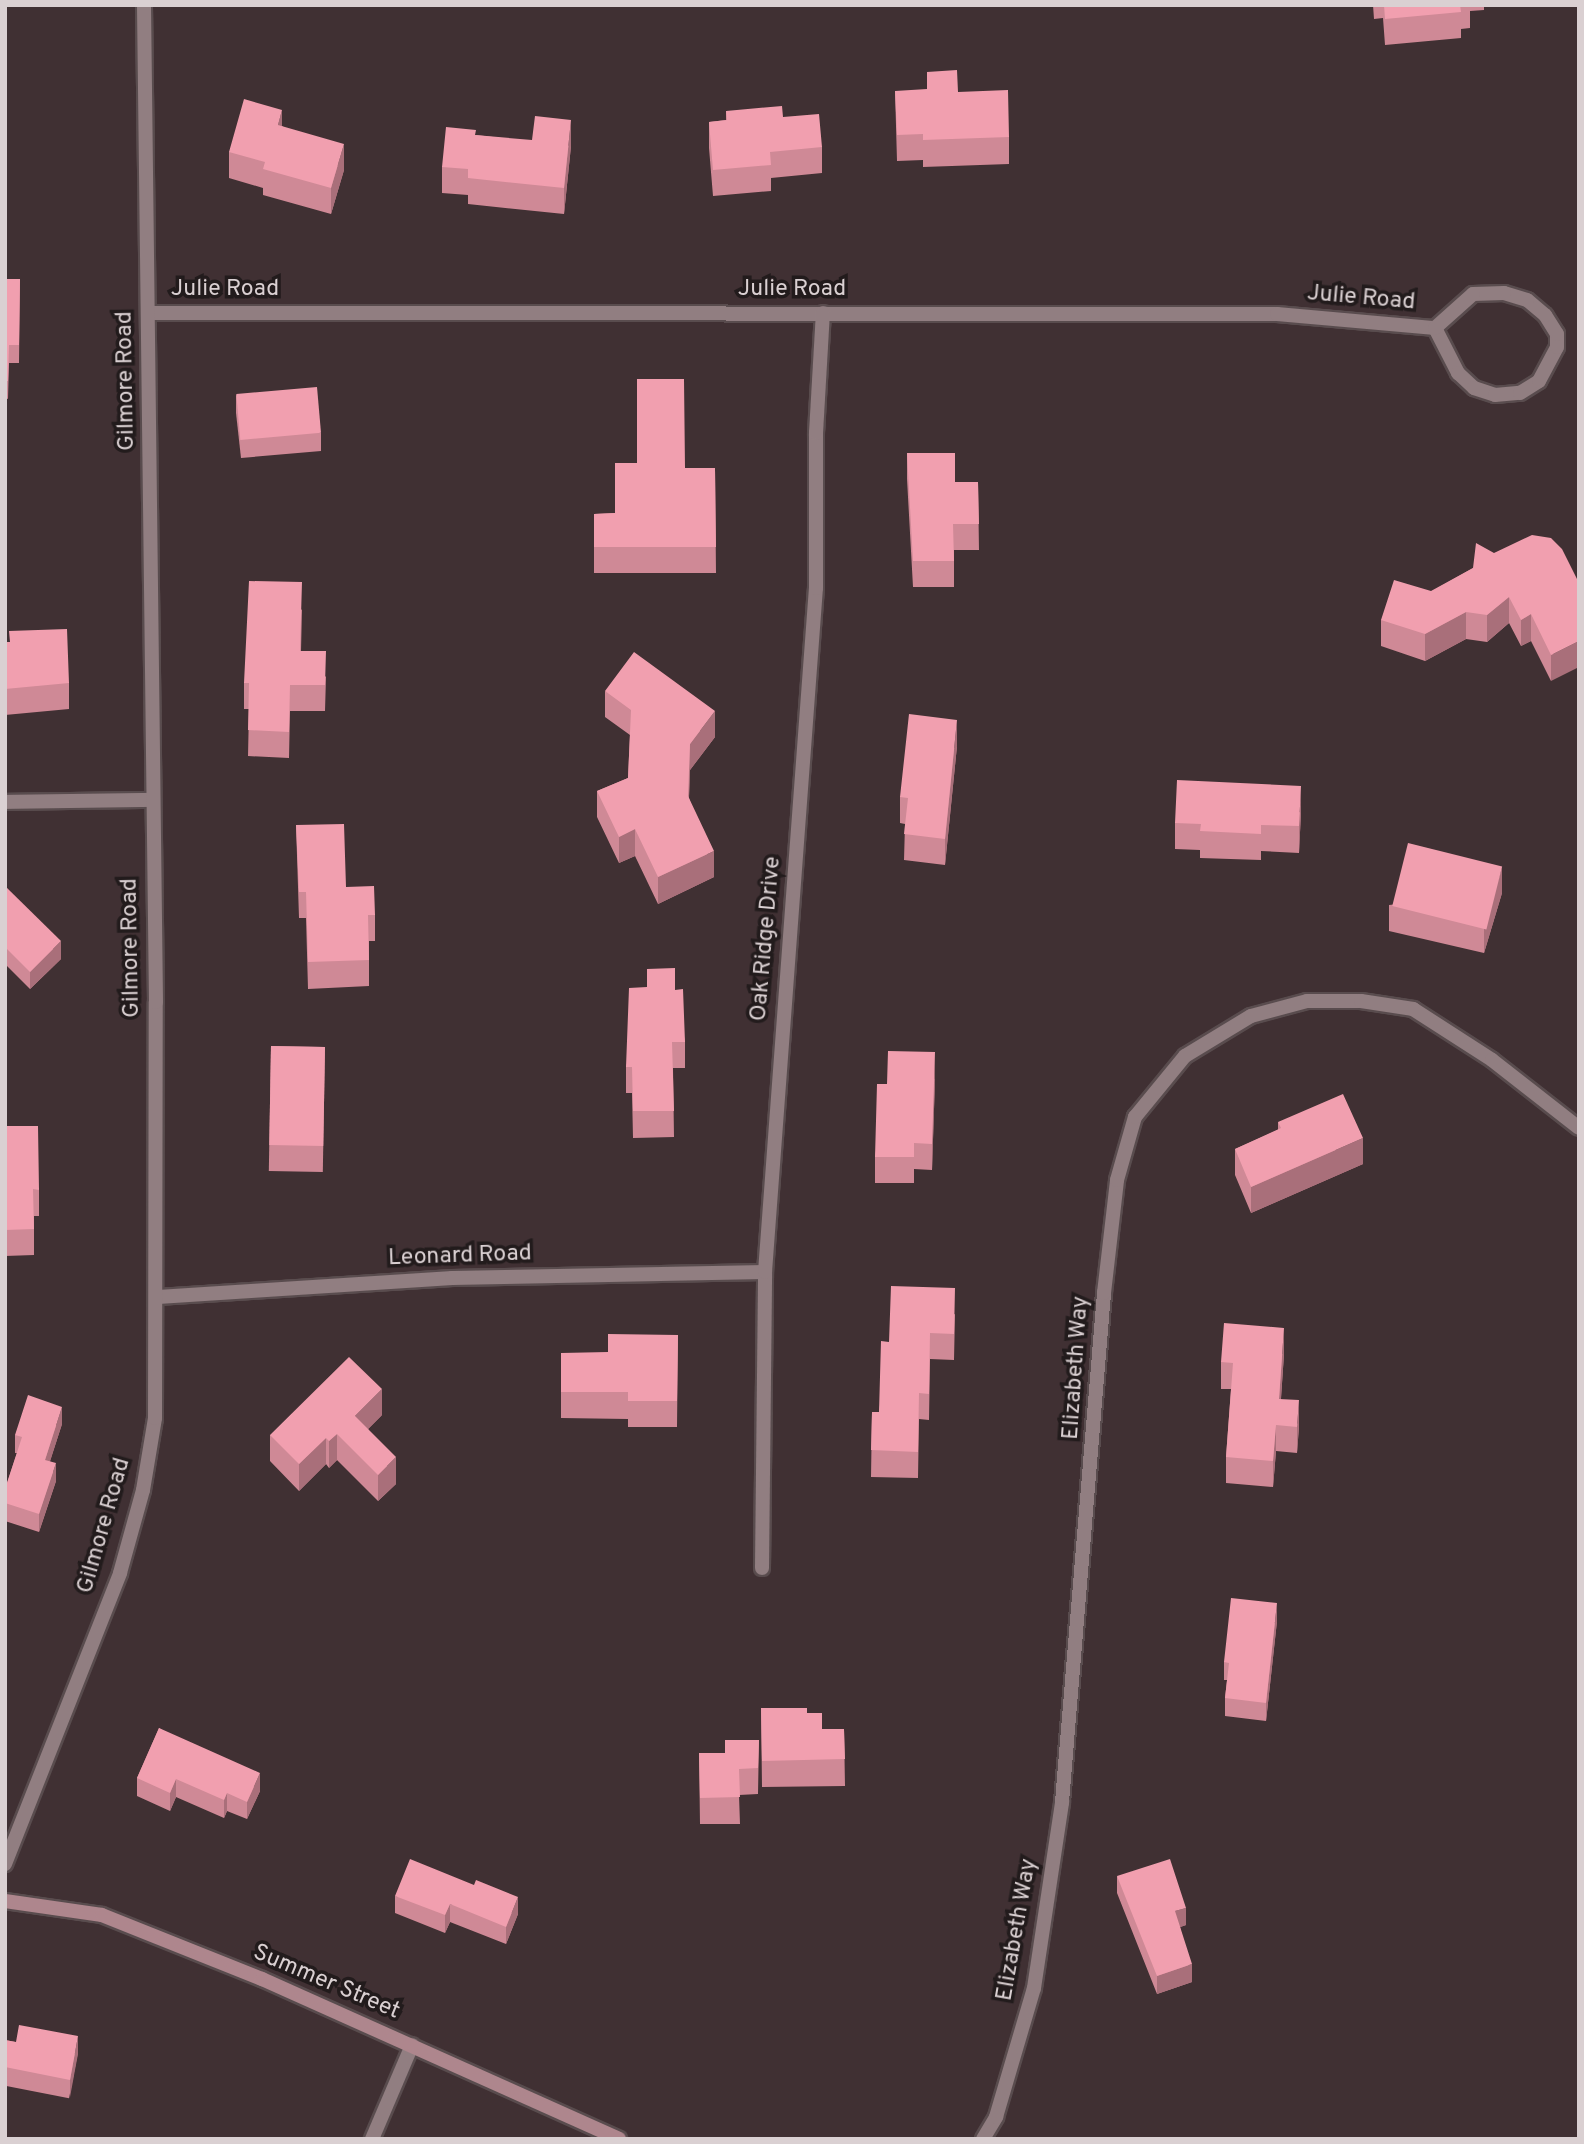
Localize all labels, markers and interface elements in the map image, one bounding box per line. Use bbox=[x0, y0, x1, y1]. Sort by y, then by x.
street label: Julie Road bbox=[171, 276, 279, 304]
street label: Julie Road bbox=[738, 276, 846, 304]
street label: Julie Road bbox=[1306, 281, 1416, 317]
street label: Gilmore Road bbox=[112, 311, 142, 451]
street label: Oak Ridge Drive bbox=[746, 855, 788, 1023]
street label: Gilmore Road bbox=[117, 878, 147, 1018]
street label: Leonard Road bbox=[388, 1241, 532, 1273]
street label: Elizabeth Way bbox=[1058, 1295, 1096, 1441]
street label: Gilmore Road bbox=[72, 1455, 138, 1597]
street label: Elizabeth Way bbox=[992, 1857, 1044, 2003]
street label: Summer Street bbox=[248, 1940, 404, 2026]

